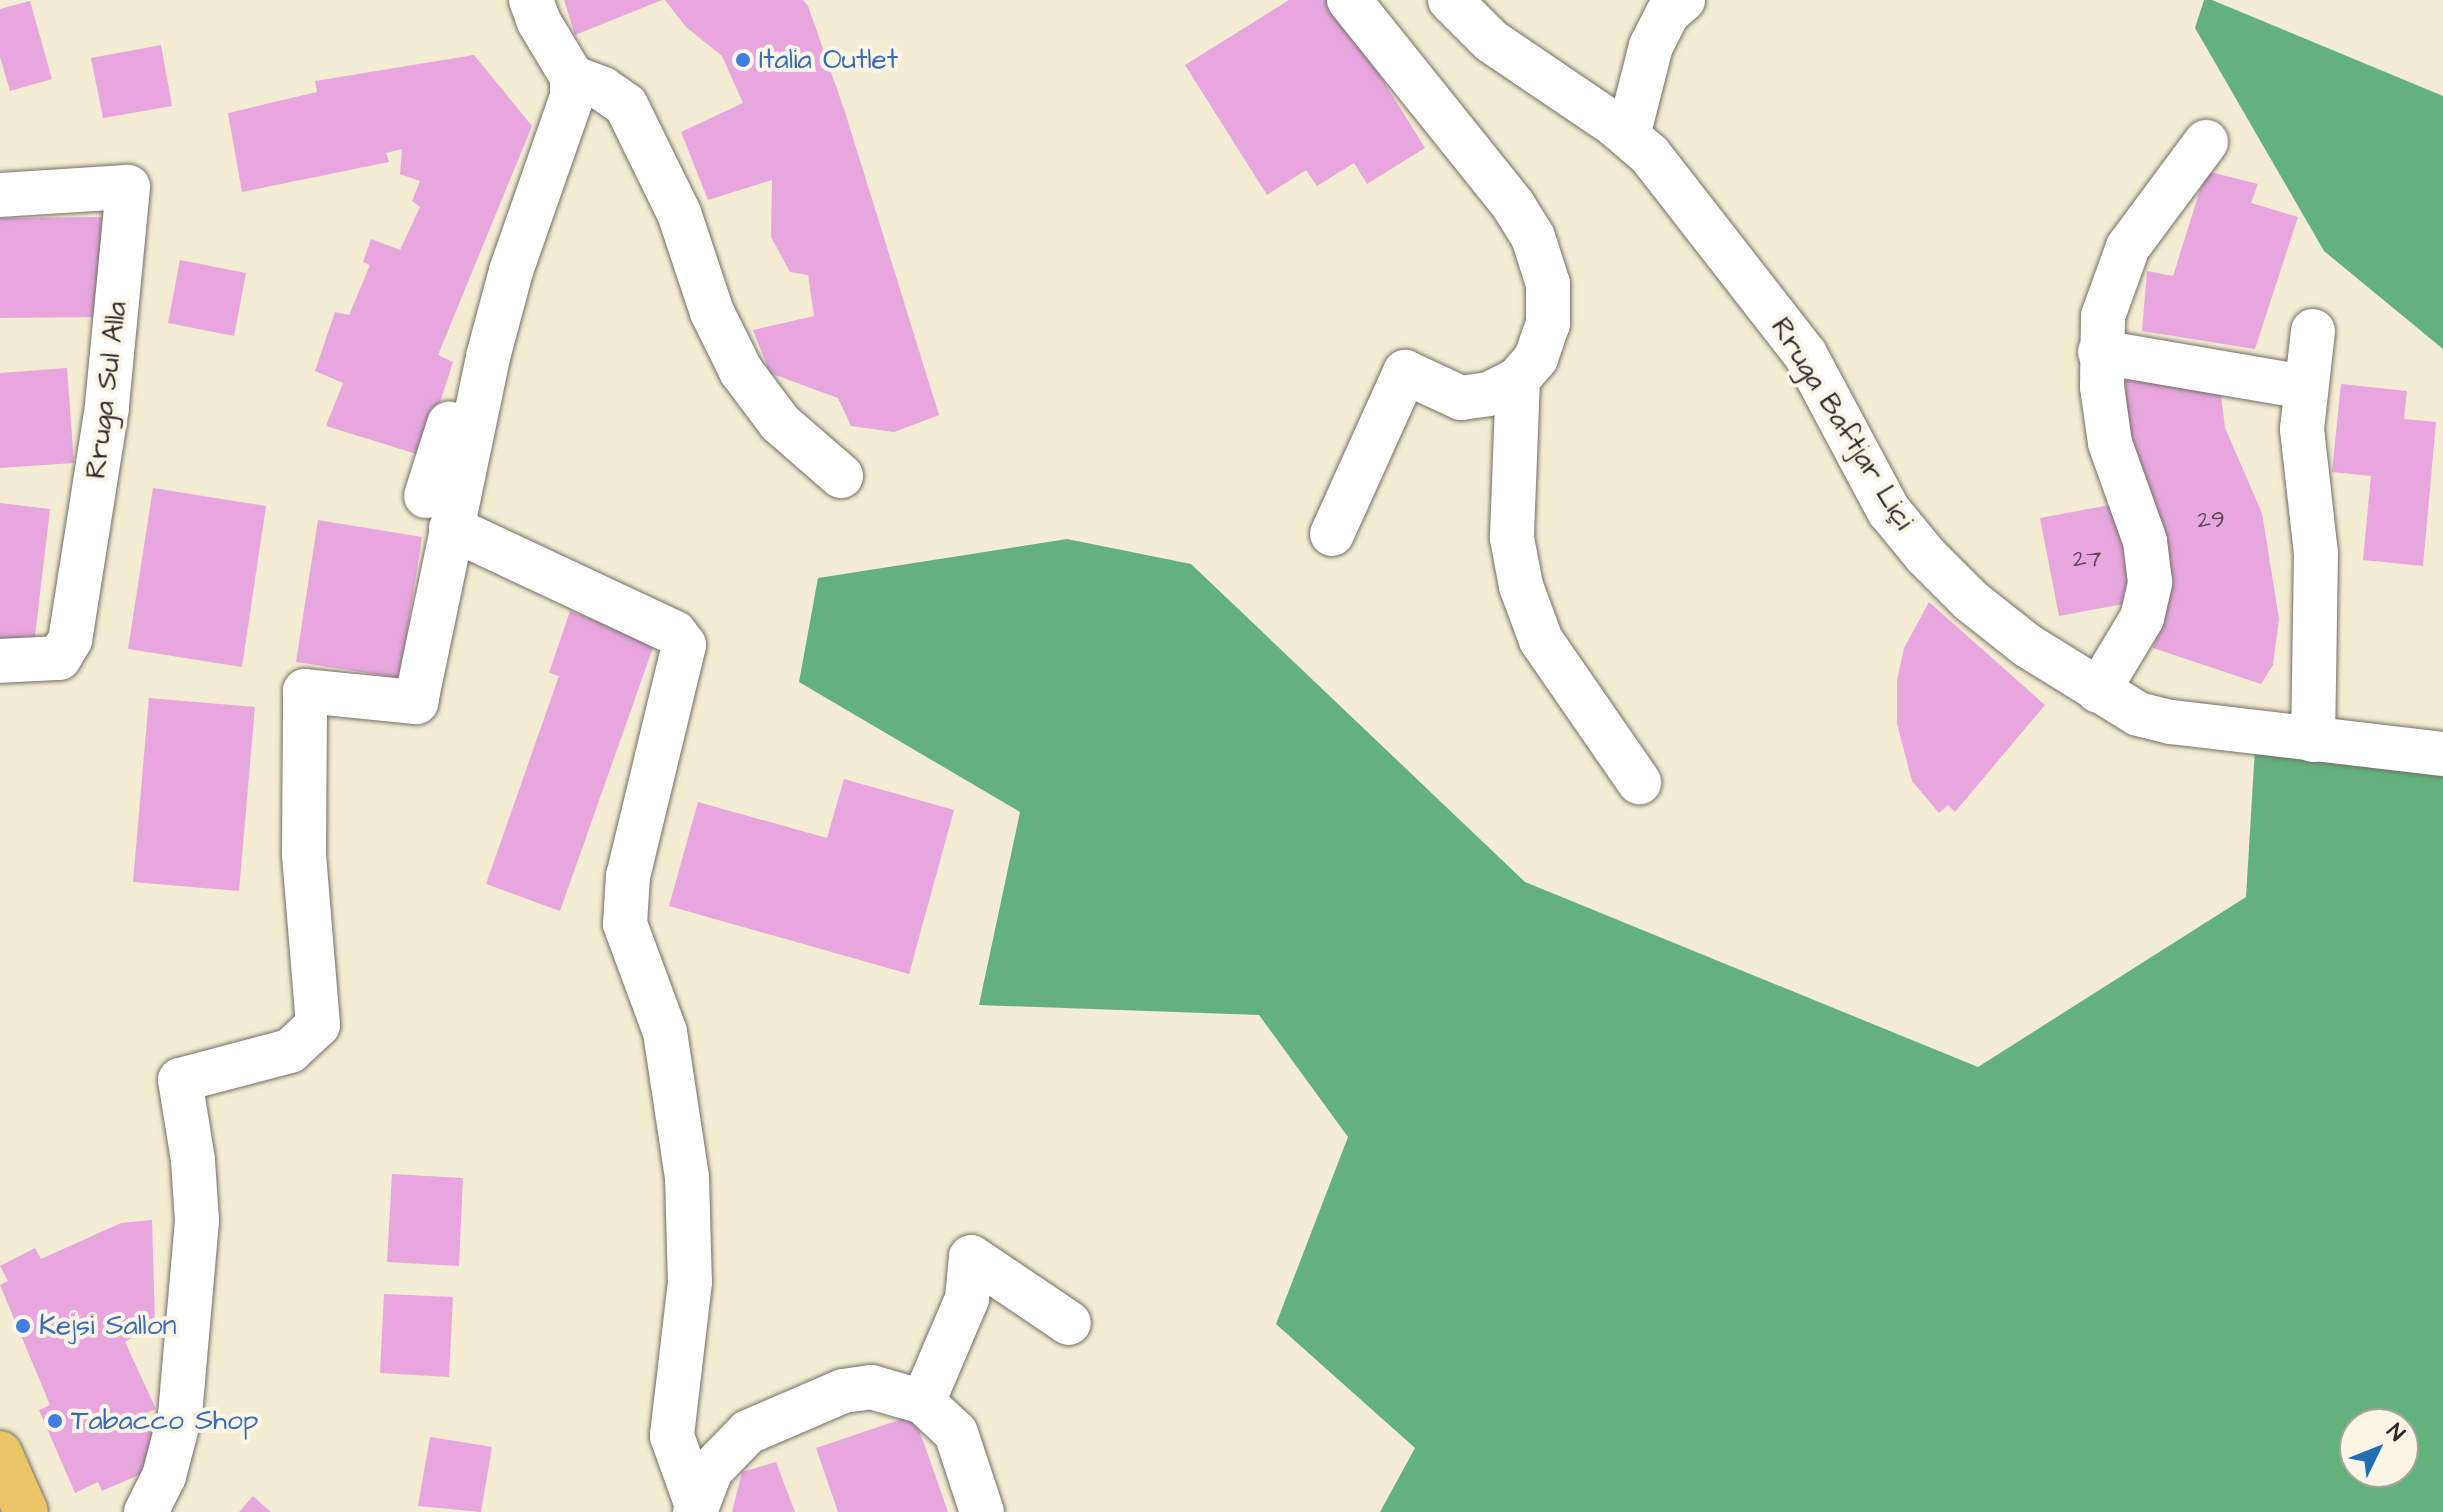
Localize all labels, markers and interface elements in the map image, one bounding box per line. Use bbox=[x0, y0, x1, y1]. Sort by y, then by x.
place label: Italia Outlet bbox=[759, 43, 898, 77]
marker: Italia Outlet bbox=[734, 51, 752, 69]
street label: Rruga Sul Alla bbox=[79, 299, 135, 481]
street label: Rruga Baftjar Liçi bbox=[1763, 312, 1921, 536]
house number: 29 bbox=[2197, 507, 2225, 535]
house number: 27 bbox=[2073, 546, 2101, 574]
place label: Kejsi Sallon bbox=[39, 1309, 176, 1343]
marker: Kejsi Sallon bbox=[14, 1317, 32, 1335]
place label: Tabacco Shop bbox=[71, 1404, 258, 1438]
north arrow bbox=[2339, 1408, 2419, 1488]
marker: Tabacco Shop bbox=[46, 1412, 64, 1430]
text: N bbox=[2379, 1417, 2411, 1448]

